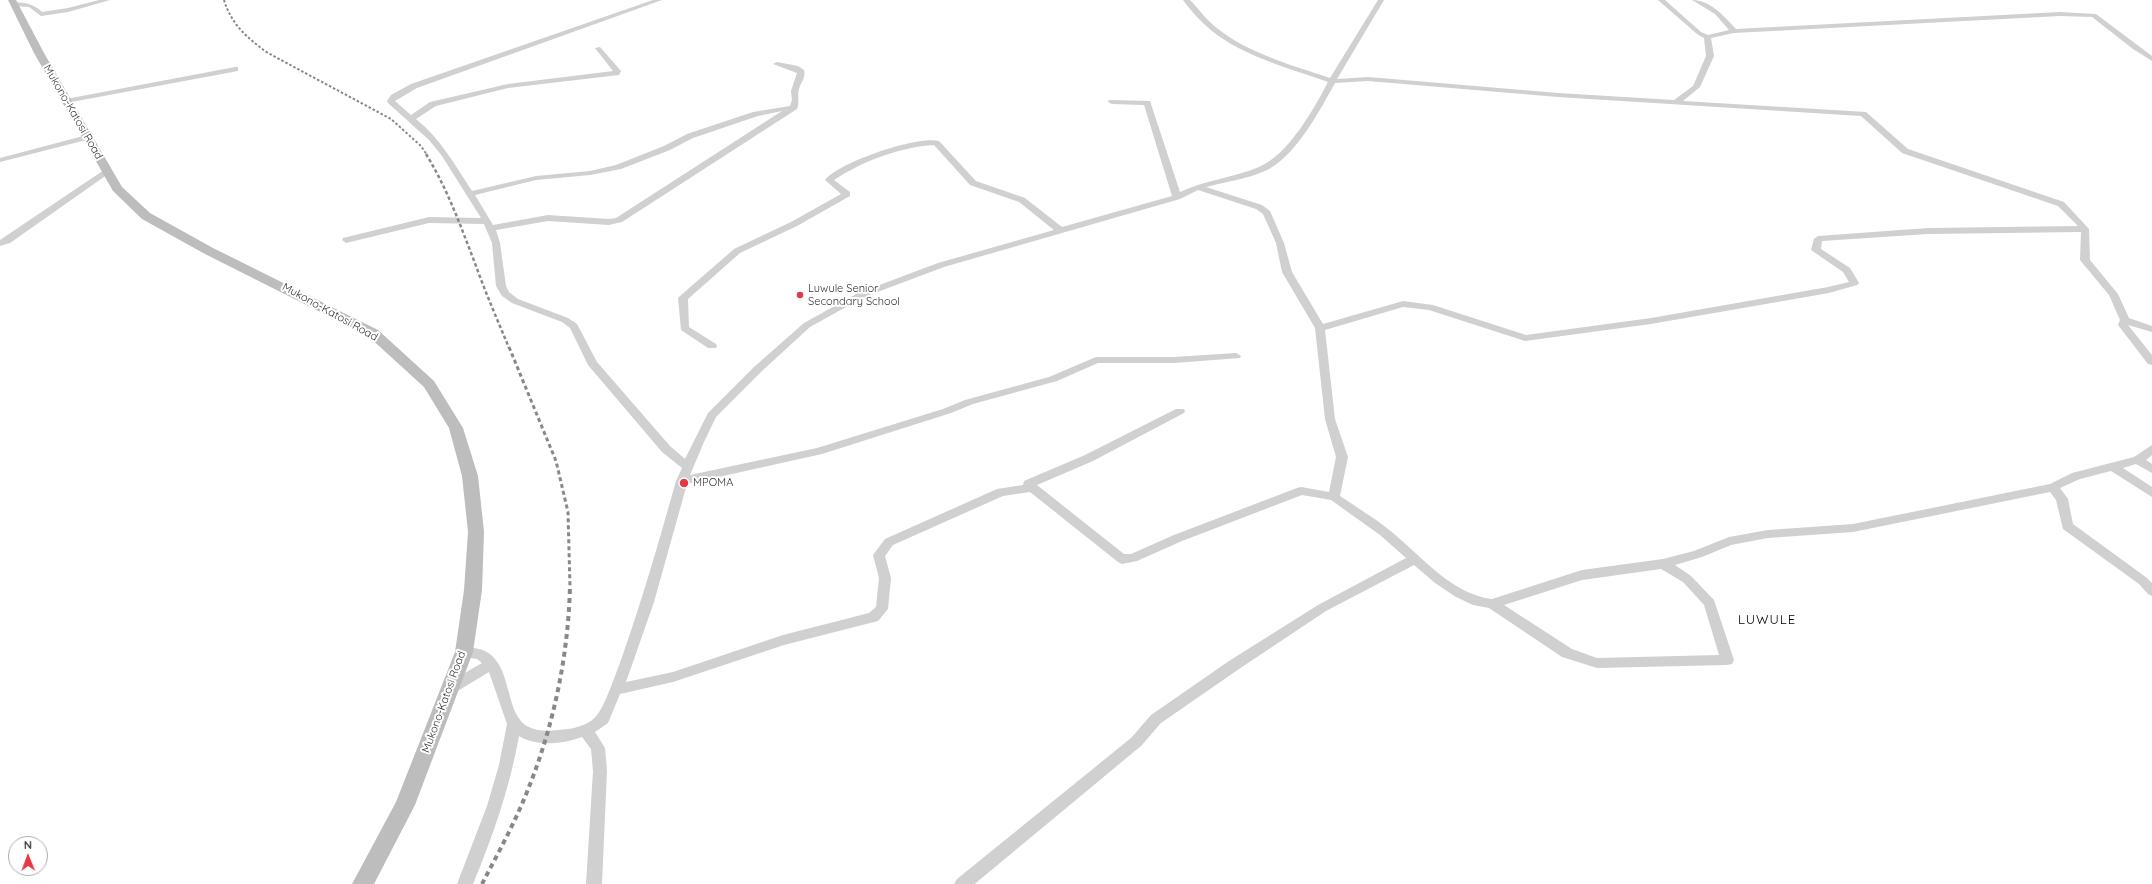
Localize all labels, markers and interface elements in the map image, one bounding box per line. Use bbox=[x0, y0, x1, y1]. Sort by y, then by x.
street label: Mukono-Katosi Road bbox=[40, 62, 106, 162]
street label: Mukono-Katosi Road bbox=[280, 280, 380, 344]
place label: Luwule Senior Secondary School bbox=[808, 282, 900, 308]
marker: Luwule Senior Secondary School bbox=[795, 290, 805, 300]
place label: MPOMA bbox=[693, 476, 733, 490]
marker: MPOMA bbox=[678, 477, 690, 489]
district label: LUWULE bbox=[1738, 612, 1796, 628]
street label: Mukono-Katosi Road bbox=[419, 649, 469, 755]
north arrow bbox=[8, 836, 48, 876]
text: N bbox=[24, 838, 32, 852]

